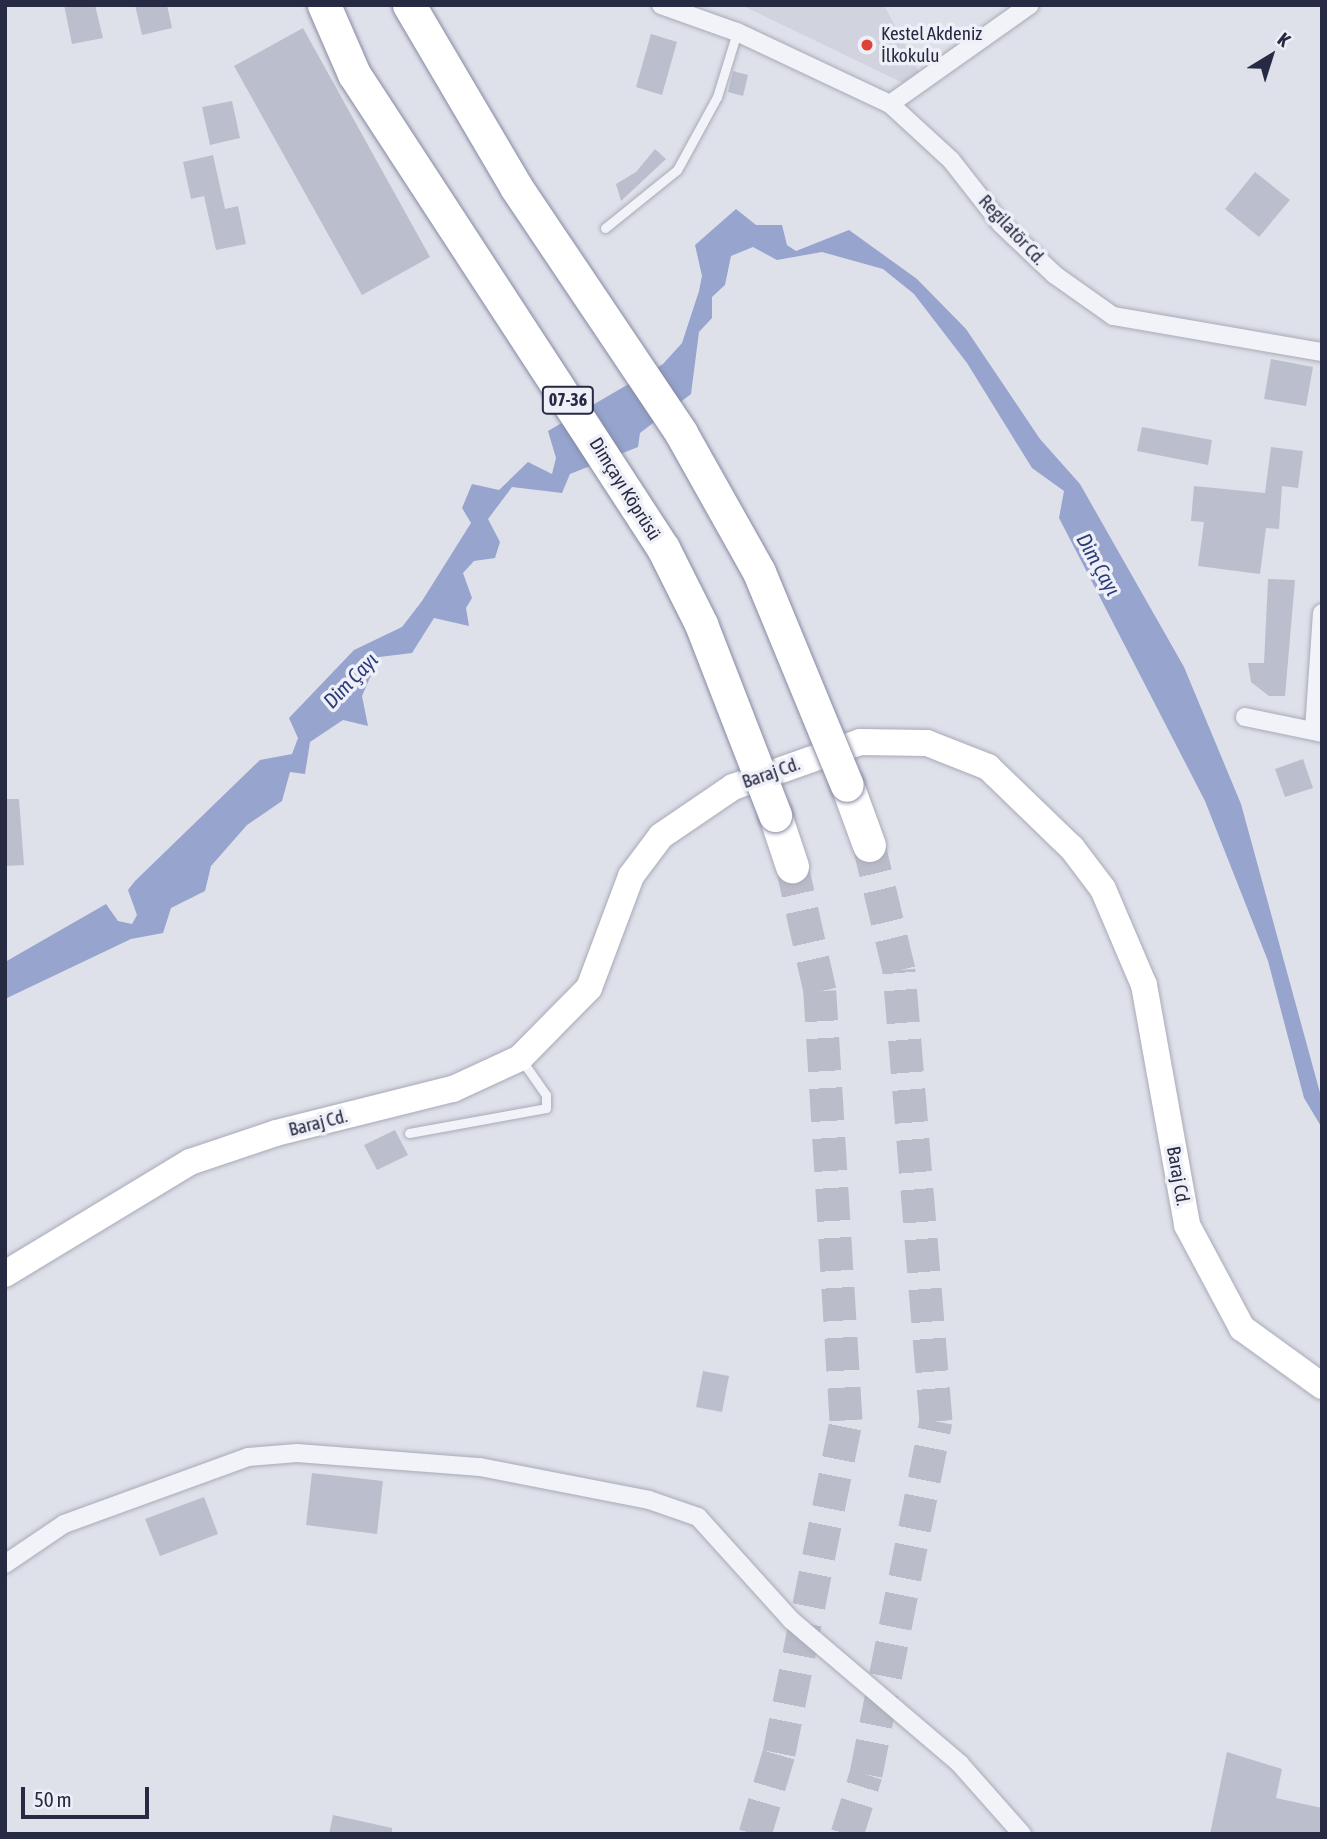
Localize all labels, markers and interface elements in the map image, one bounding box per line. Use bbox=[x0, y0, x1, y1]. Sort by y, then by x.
north arrow bbox=[1236, 21, 1306, 91]
place label: Kestel Akdeniz İlkokulu bbox=[881, 23, 982, 67]
text: K bbox=[1273, 28, 1294, 51]
marker: Kestel Akdeniz İlkokulu bbox=[859, 37, 875, 53]
street label: Regilatör Cd. bbox=[974, 190, 1050, 270]
road number: 07-36 bbox=[542, 386, 594, 414]
street label: Dimçayı Köprüsü bbox=[584, 433, 666, 545]
water label: Dim Çayı bbox=[1072, 528, 1126, 600]
water label: Dim Çayı bbox=[318, 647, 382, 713]
street label: Baraj Cd. bbox=[739, 752, 803, 794]
street label: Baraj Cd. bbox=[286, 1105, 350, 1141]
street label: Baraj Cd. bbox=[1162, 1145, 1194, 1207]
scale bar bbox=[24, 1772, 152, 1816]
text: 50 m bbox=[34, 1787, 72, 1811]

